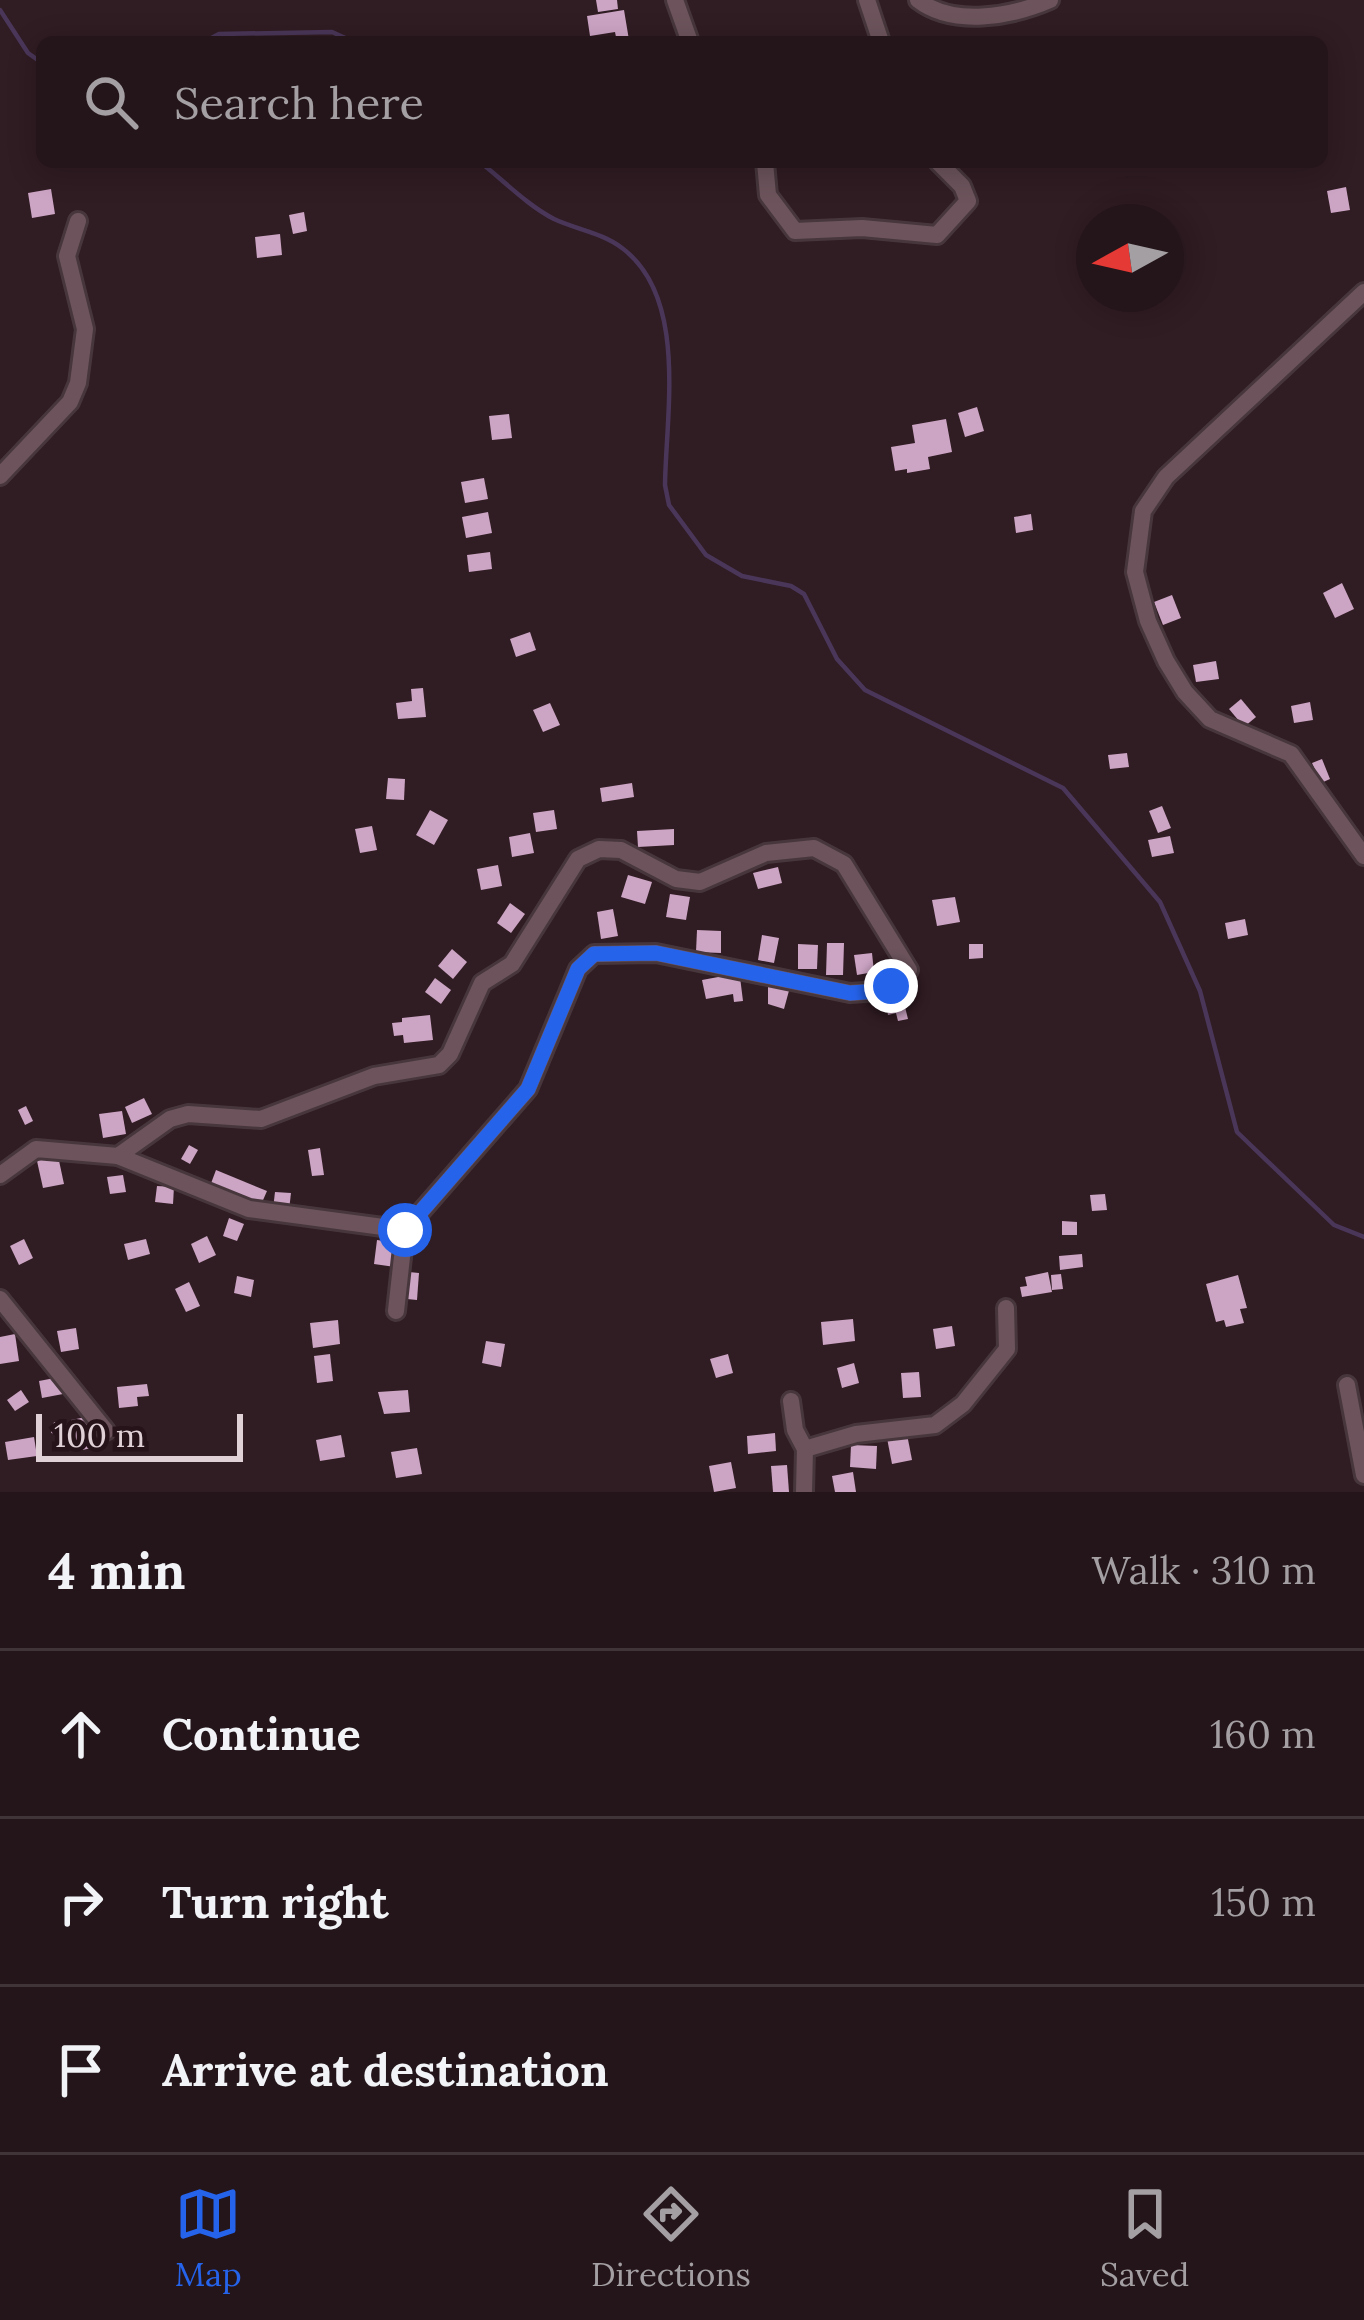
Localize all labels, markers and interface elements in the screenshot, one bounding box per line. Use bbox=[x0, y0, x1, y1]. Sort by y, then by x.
search box bbox=[36, 36, 1328, 168]
icon: search bbox=[78, 69, 144, 135]
text: Search here bbox=[174, 74, 424, 131]
north arrow bbox=[1076, 204, 1184, 312]
route end bbox=[864, 959, 918, 1013]
route start bbox=[378, 1203, 432, 1257]
scale bar bbox=[36, 1408, 243, 1461]
text: 100 m bbox=[54, 1414, 145, 1456]
text: 4 min bbox=[48, 1538, 185, 1603]
text: Walk · 310 m bbox=[1092, 1545, 1316, 1595]
icon: ahead bbox=[48, 1701, 114, 1767]
text: Continue bbox=[162, 1705, 361, 1762]
text: 160 m bbox=[1210, 1709, 1316, 1759]
icon: right bbox=[48, 1869, 114, 1935]
text: Turn right bbox=[162, 1873, 389, 1930]
text: 150 m bbox=[1211, 1877, 1316, 1927]
icon: arrive bbox=[48, 2037, 114, 2103]
text: Arrive at destination bbox=[162, 2041, 609, 2098]
tab: Map bbox=[175, 2181, 242, 2295]
tab: Directions bbox=[591, 2181, 751, 2295]
tab: Saved bbox=[1100, 2181, 1189, 2295]

